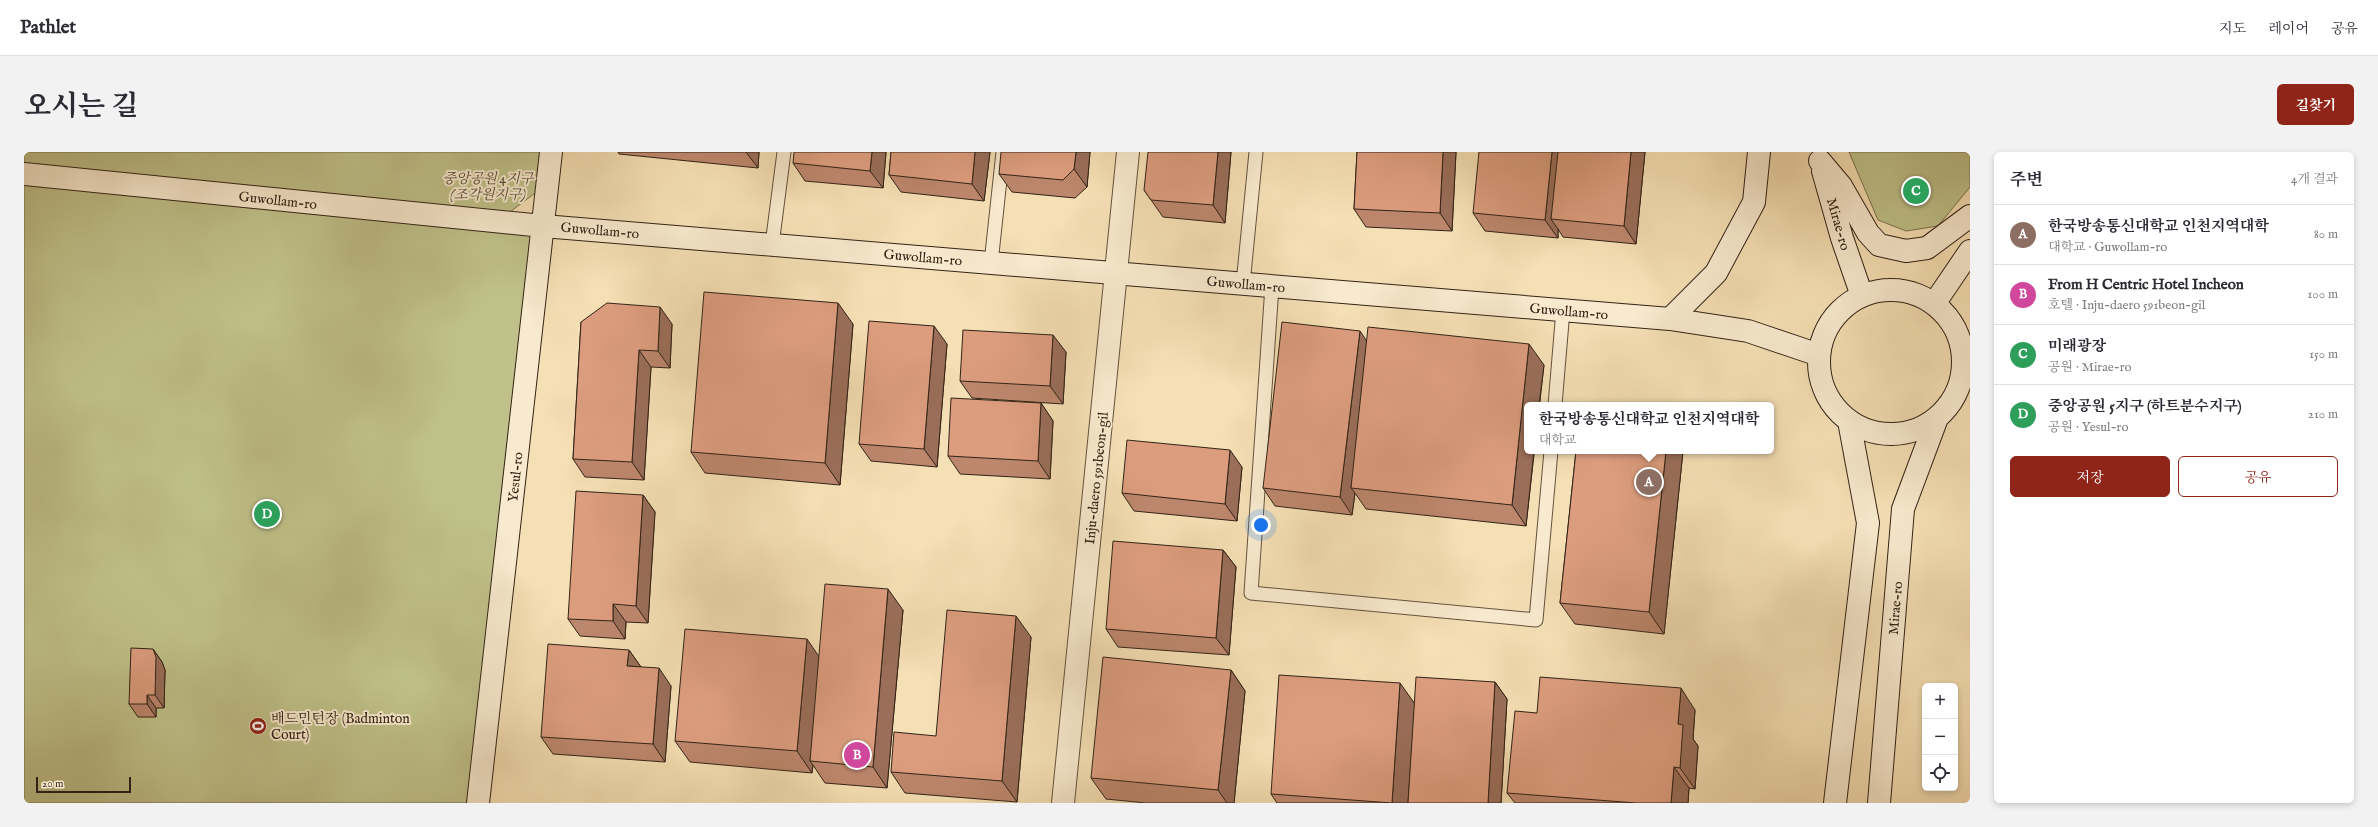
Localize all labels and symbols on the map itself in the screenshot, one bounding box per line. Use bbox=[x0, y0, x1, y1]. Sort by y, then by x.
park label: 중앙공원 4지구 (조각원지구) bbox=[443, 170, 535, 204]
pin: C bbox=[1903, 176, 1929, 206]
street label: Guwollam-ro bbox=[238, 188, 318, 214]
street label: Mirae-ro bbox=[1822, 196, 1854, 253]
street label: Guwollam-ro bbox=[560, 219, 640, 243]
street label: Guwollam-ro bbox=[883, 246, 963, 270]
street label: Guwollam-ro bbox=[1206, 273, 1286, 297]
street label: Guwollam-ro bbox=[1529, 300, 1609, 324]
street label: Inju-daero 591beon-gil bbox=[1081, 411, 1113, 545]
street label: Yesul-ro bbox=[504, 451, 528, 503]
pin: A bbox=[1636, 467, 1662, 497]
pin: D bbox=[254, 499, 280, 529]
your location bbox=[1251, 515, 1271, 535]
street label: Mirae-ro bbox=[1885, 580, 1907, 636]
place label: 배드민턴장 (Badminton Court) bbox=[271, 710, 410, 744]
sports icon: 배드민턴장 (Badminton Court) bbox=[248, 716, 268, 736]
pin: B bbox=[844, 740, 870, 770]
scale bar bbox=[36, 775, 131, 794]

